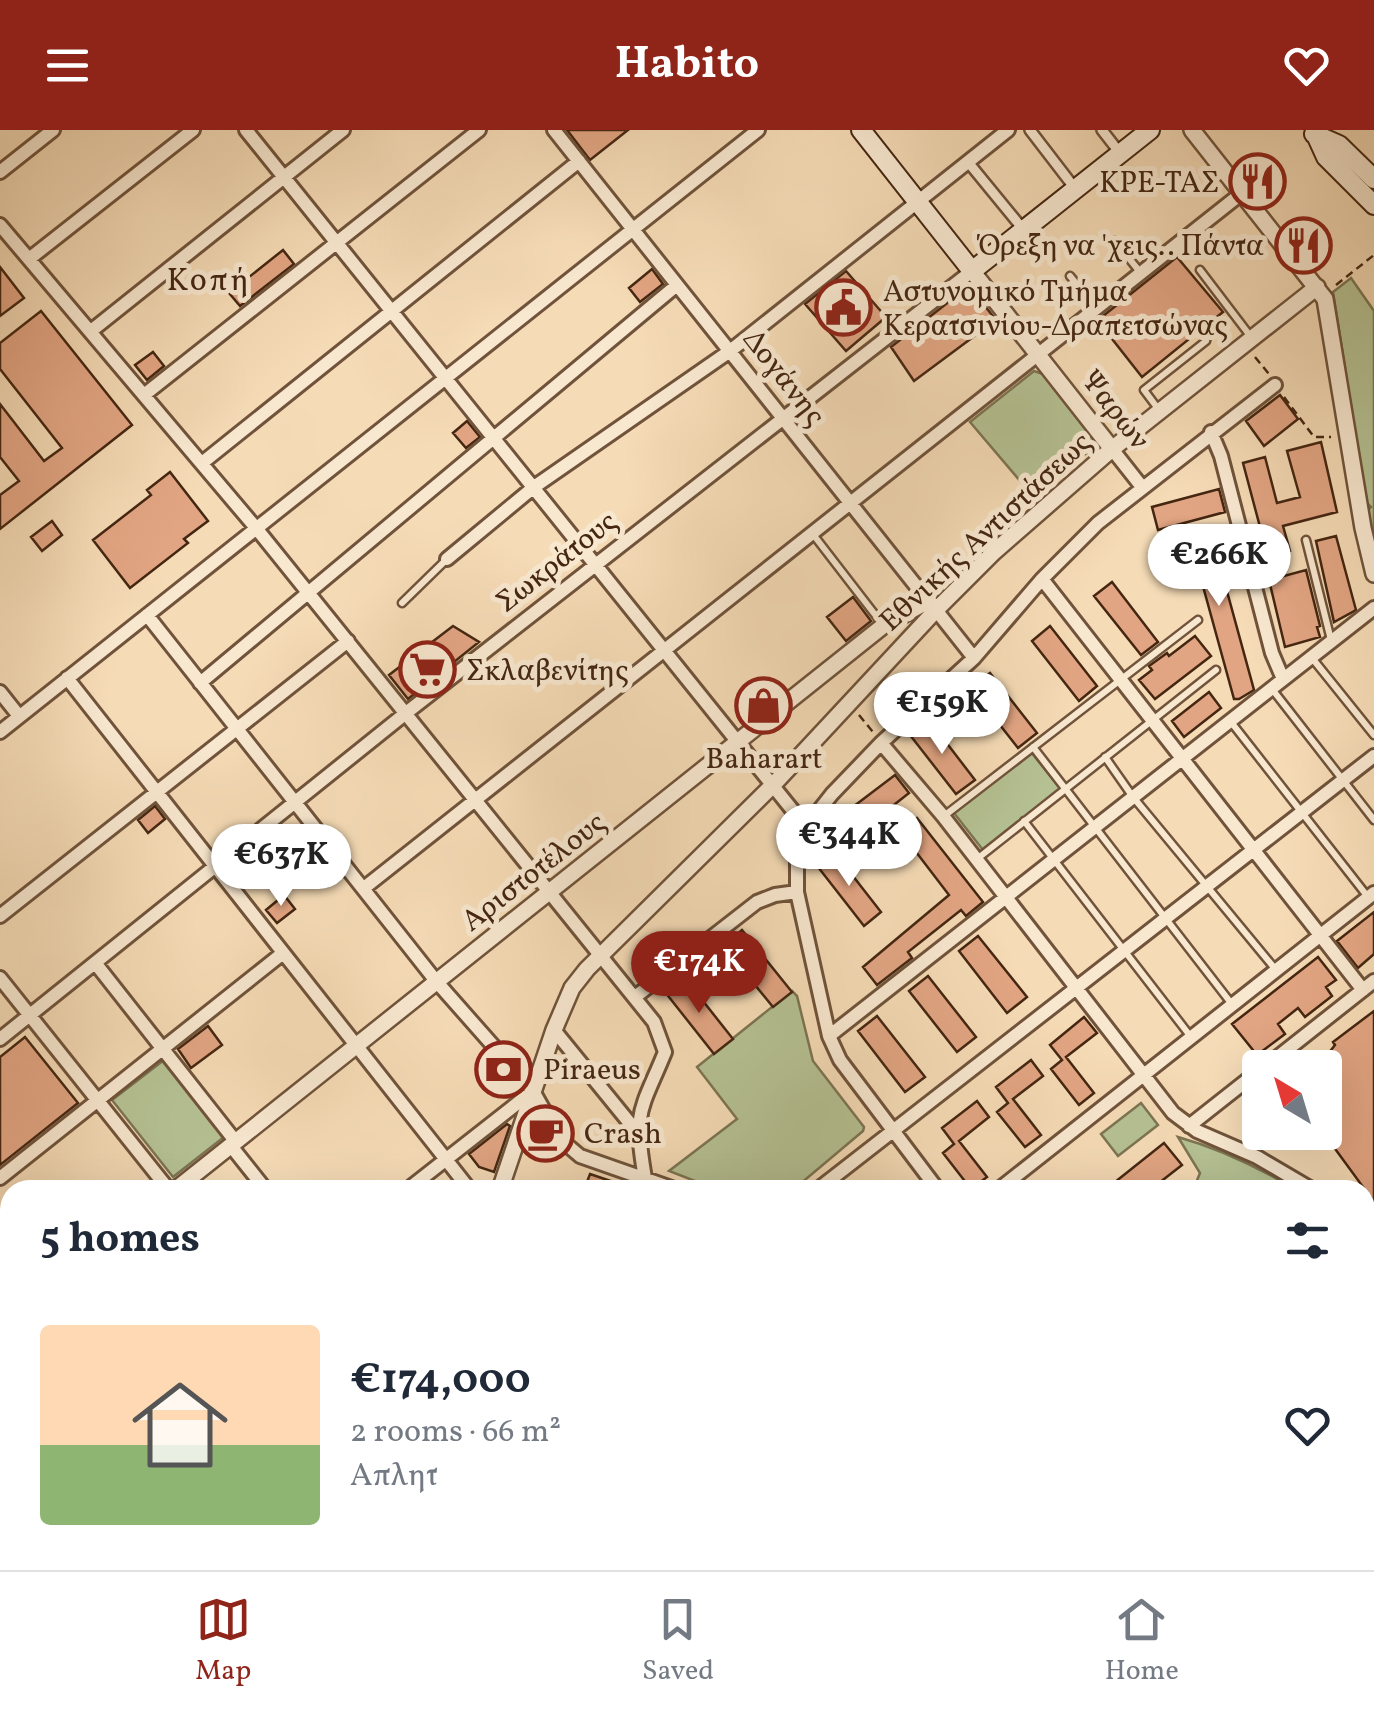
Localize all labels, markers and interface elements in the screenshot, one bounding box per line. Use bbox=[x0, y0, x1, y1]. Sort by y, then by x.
text: Habito bbox=[615, 34, 759, 97]
icon: menu bbox=[40, 38, 95, 93]
icon: heart bbox=[1279, 38, 1334, 93]
restaurant icon: ΚΡΕ-ΤΑΣ bbox=[1228, 152, 1288, 212]
place label: ΚΡΕ-ΤΑΣ bbox=[1099, 163, 1219, 205]
restaurant icon: Όρεξη να 'χεις.. Πάντα bbox=[1273, 215, 1333, 275]
place label: Όρεξη να 'χεις.. Πάντα bbox=[976, 226, 1264, 268]
district label: Κοπή bbox=[167, 260, 251, 304]
place label: Αστυνομικό Τμήμα Κερατσινίου-Δραπετσώνας bbox=[883, 272, 1228, 348]
public building icon: Αστυνομικό Τμήμα Κερατσινίου-Δραπετσώνας bbox=[814, 278, 874, 338]
street label: Δογάνης bbox=[732, 321, 835, 436]
street label: Ψαρών bbox=[1070, 362, 1159, 459]
street label: Εθνικής Αντιστάσεως bbox=[871, 423, 1102, 642]
street label: Σωκράτους bbox=[488, 502, 627, 623]
pin: €266K bbox=[1149, 524, 1289, 609]
text: €266K bbox=[1170, 534, 1268, 578]
supermarket icon: Σκλαβενίτης bbox=[397, 640, 457, 700]
place label: Σκλαβενίτης bbox=[466, 651, 629, 693]
pin: €159K bbox=[872, 672, 1012, 757]
shop icon: Baharart bbox=[734, 676, 794, 736]
text: €159K bbox=[896, 682, 988, 726]
place label: Baharart bbox=[705, 739, 823, 781]
street label: Αριστοτέλους bbox=[453, 803, 615, 942]
pin: €344K bbox=[779, 804, 919, 889]
text: €344K bbox=[798, 814, 900, 858]
pin: €637K bbox=[211, 824, 351, 909]
text: €637K bbox=[233, 834, 329, 878]
pin: €174K bbox=[629, 931, 769, 1016]
text: €174K bbox=[653, 941, 745, 985]
bank icon: Piraeus bbox=[474, 1039, 534, 1099]
place label: Piraeus bbox=[543, 1050, 641, 1092]
north arrow bbox=[1242, 1050, 1342, 1150]
map controls bbox=[1242, 1050, 1342, 1150]
cafe icon: Crash bbox=[515, 1103, 575, 1163]
place label: Crash bbox=[584, 1114, 662, 1156]
text: 5 homes bbox=[40, 1211, 200, 1270]
icon: filters bbox=[1280, 1213, 1335, 1268]
text: €174,000 bbox=[350, 1352, 531, 1411]
icon: home bbox=[120, 1365, 240, 1485]
icon: heart bbox=[1280, 1398, 1335, 1453]
text: 2 rooms · 66 m² bbox=[350, 1411, 561, 1455]
text: Απλητ bbox=[350, 1455, 438, 1499]
tab: Map bbox=[195, 1592, 251, 1691]
tab: Saved bbox=[642, 1592, 714, 1691]
tab: Home bbox=[1105, 1592, 1179, 1691]

